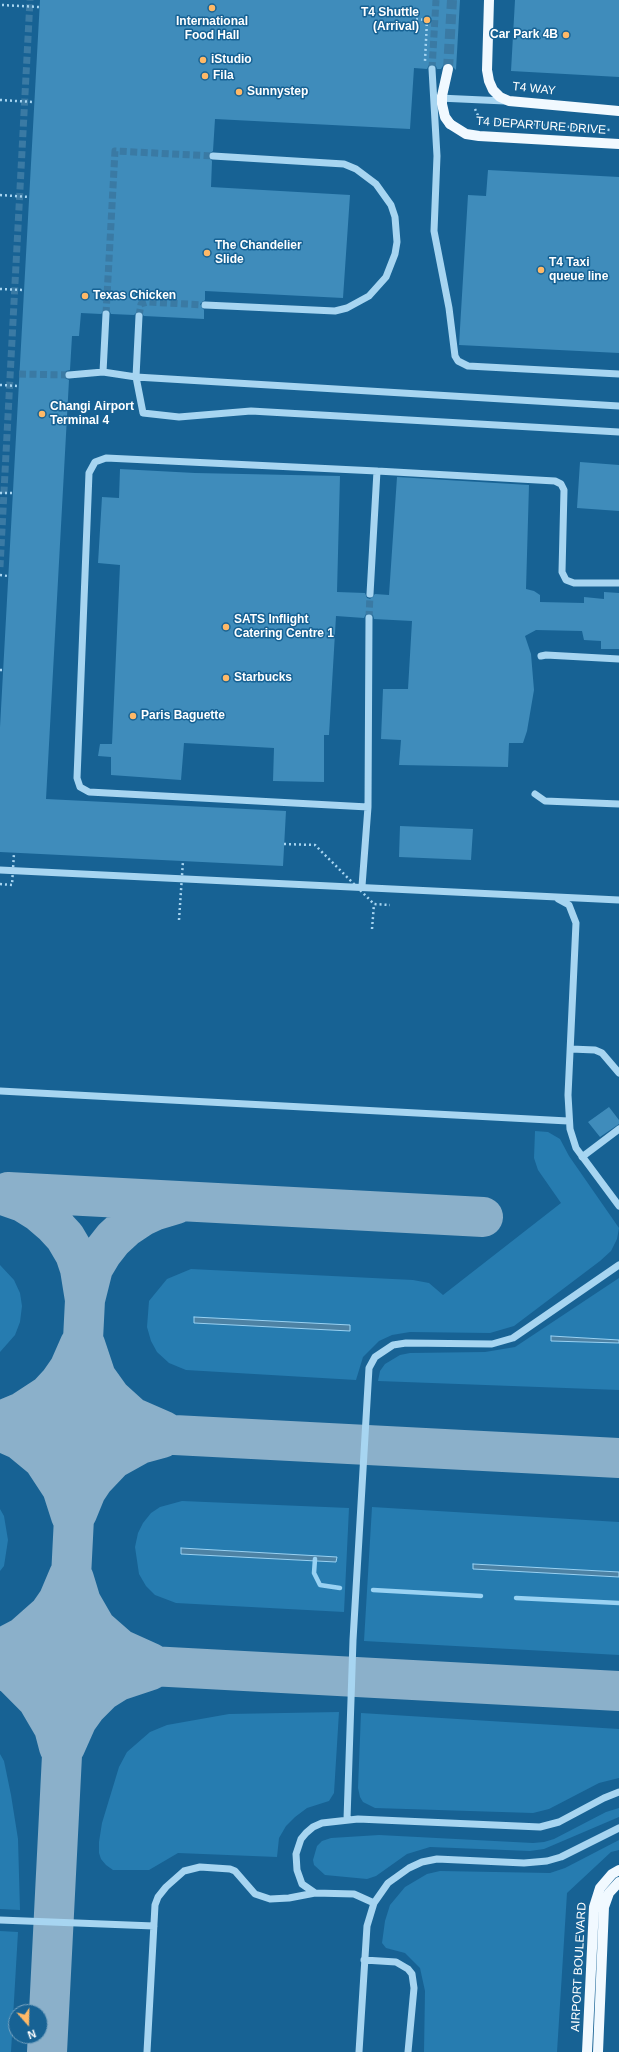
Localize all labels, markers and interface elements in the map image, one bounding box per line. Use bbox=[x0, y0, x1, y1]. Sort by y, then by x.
marker: International Food Hall bbox=[207, 3, 217, 13]
place label: T4 Shuttle (Arrival) bbox=[361, 6, 419, 34]
place label: International Food Hall bbox=[176, 15, 248, 43]
marker: T4 Shuttle (Arrival) bbox=[422, 15, 432, 25]
place label: Car Park 4B bbox=[490, 28, 558, 42]
marker: Car Park 4B bbox=[561, 30, 571, 40]
place label: iStudio bbox=[211, 53, 252, 67]
marker: iStudio bbox=[198, 55, 208, 65]
place label: Fila bbox=[213, 69, 234, 83]
marker: Fila bbox=[200, 71, 210, 81]
street label: T4 WAY bbox=[512, 80, 556, 98]
place label: Sunnystep bbox=[247, 85, 308, 99]
marker: Sunnystep bbox=[234, 87, 244, 97]
street label: T4 DEPARTURE DRIVE bbox=[476, 114, 606, 138]
place label: The Chandelier Slide bbox=[215, 239, 302, 267]
marker: The Chandelier Slide bbox=[202, 248, 212, 258]
place label: T4 Taxi queue line bbox=[549, 256, 608, 284]
marker: T4 Taxi queue line bbox=[536, 265, 546, 275]
place label: Texas Chicken bbox=[93, 289, 176, 303]
marker: Texas Chicken bbox=[80, 291, 90, 301]
place label: Changi Airport Terminal 4 bbox=[50, 400, 134, 428]
marker: Changi Airport Terminal 4 bbox=[37, 409, 47, 419]
place label: SATS Inflight Catering Centre 1 bbox=[234, 613, 334, 641]
marker: SATS Inflight Catering Centre 1 bbox=[221, 622, 231, 632]
place label: Starbucks bbox=[234, 671, 292, 685]
marker: Starbucks bbox=[221, 673, 231, 683]
place label: Paris Baguette bbox=[141, 709, 225, 723]
marker: Paris Baguette bbox=[128, 711, 138, 721]
street label: AIRPORT BOULEVARD bbox=[568, 1902, 590, 2032]
north arrow bbox=[8, 2004, 48, 2044]
text: N bbox=[26, 2027, 38, 2041]

